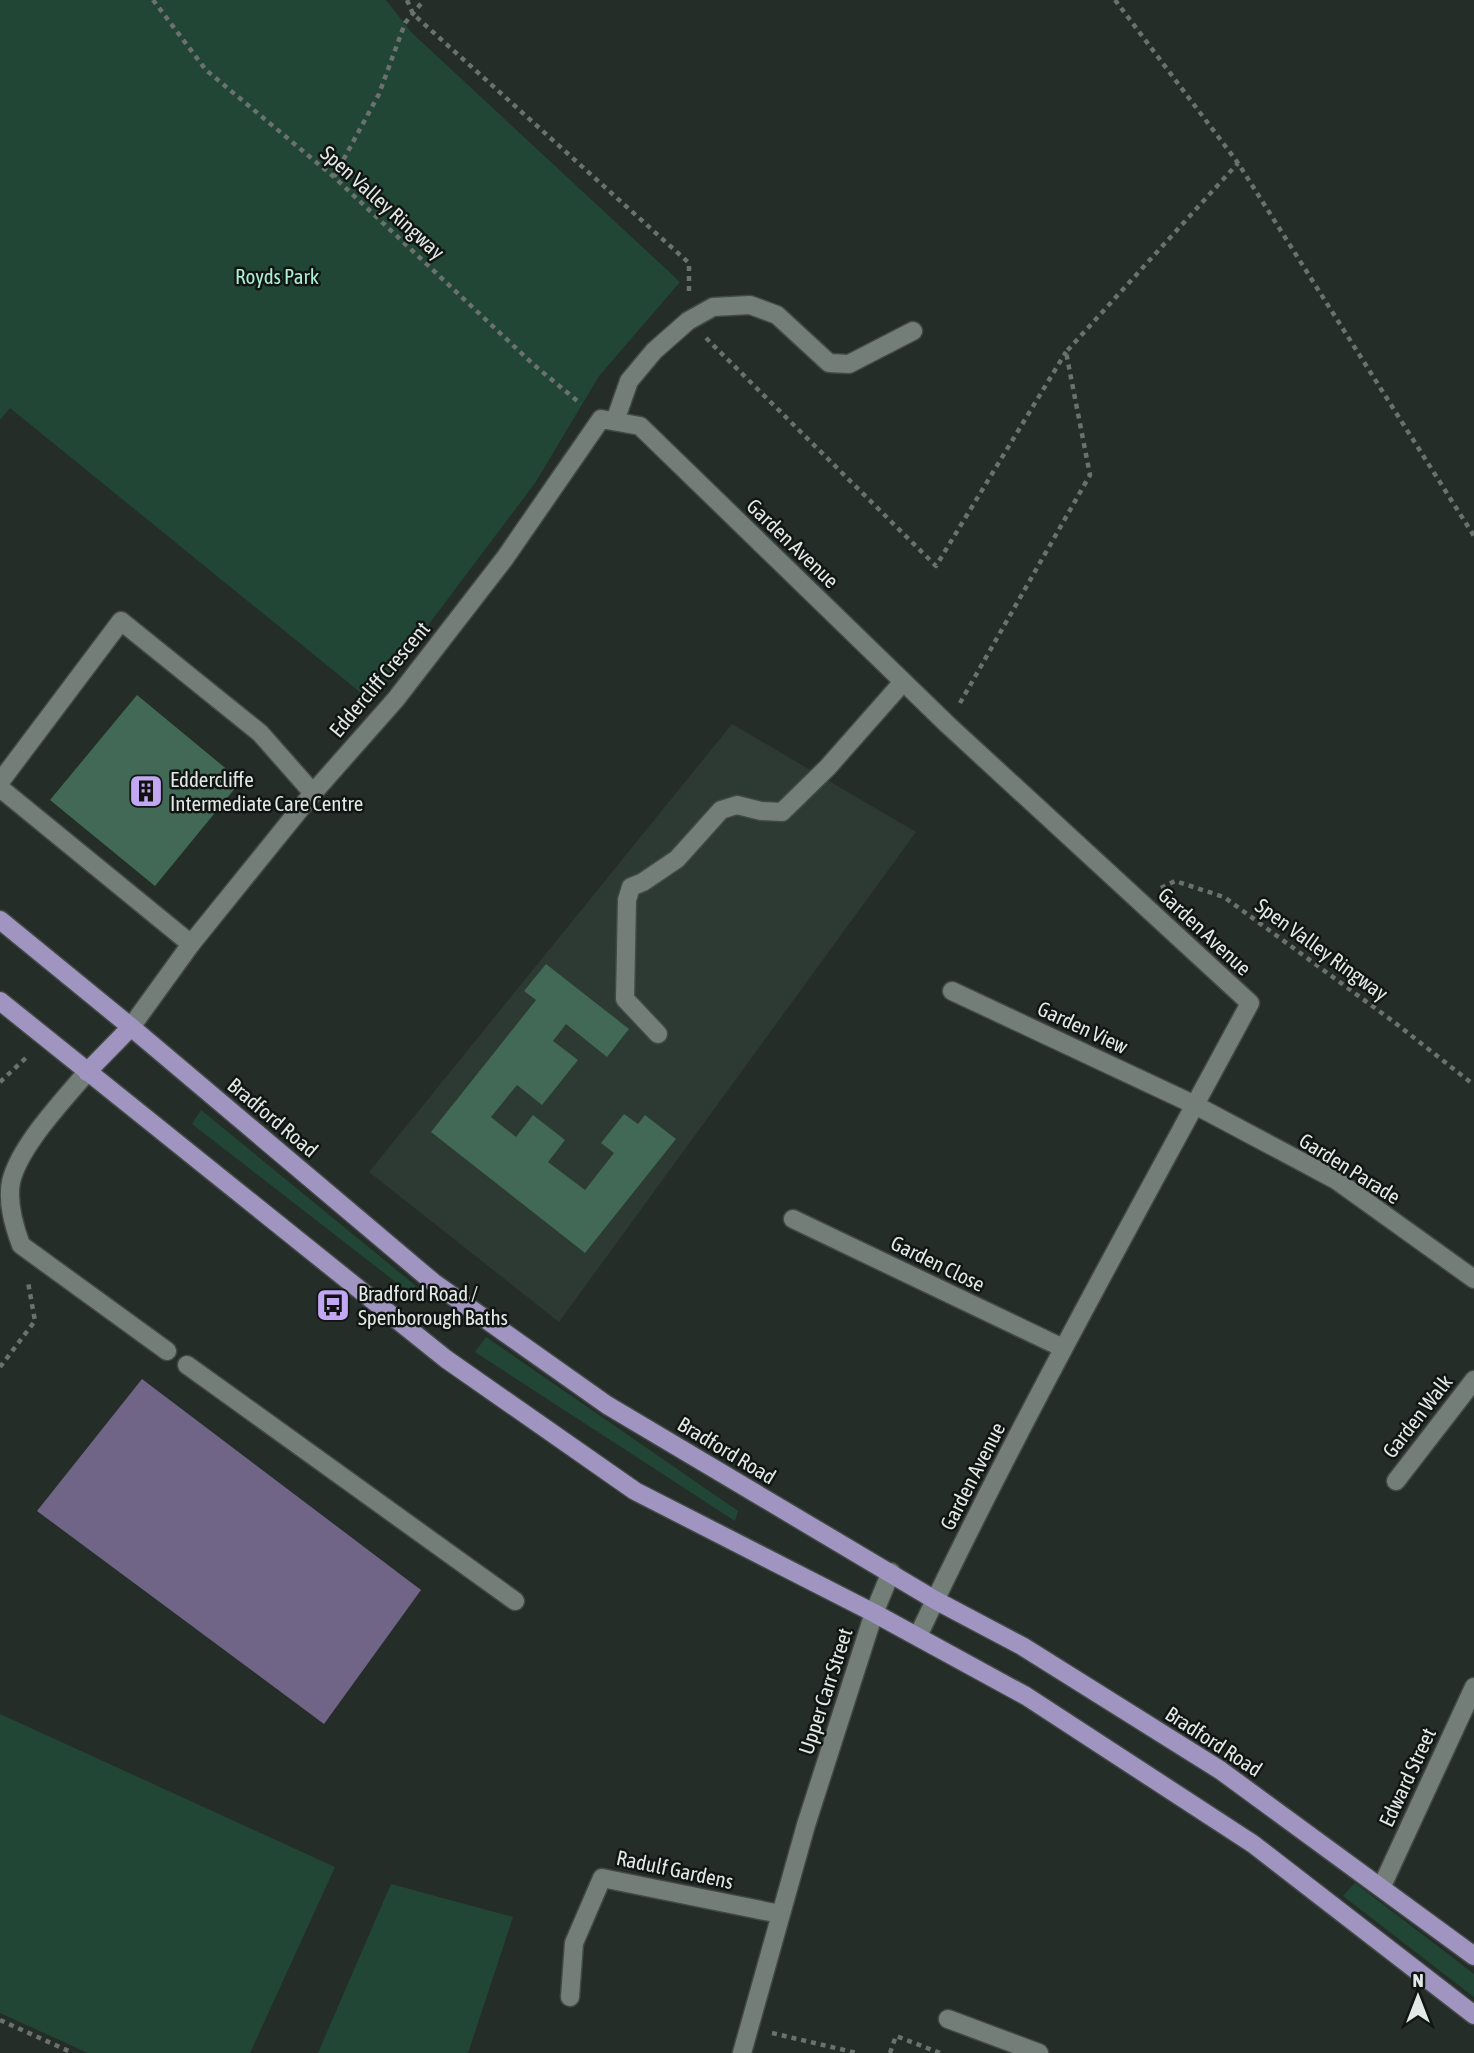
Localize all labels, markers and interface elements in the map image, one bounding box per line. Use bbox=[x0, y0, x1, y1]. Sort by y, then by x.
street label: Spen Valley Ringway bbox=[316, 140, 450, 264]
park label: Royds Park bbox=[235, 264, 319, 288]
street label: Garden Avenue bbox=[742, 493, 844, 593]
street label: Eddercliff Crescent bbox=[324, 616, 434, 742]
place label: Eddercliffe Intermediate Care Centre bbox=[170, 767, 363, 815]
building icon: Eddercliffe Intermediate Care Centre bbox=[127, 772, 165, 810]
street label: Garden Avenue bbox=[1154, 882, 1256, 980]
street label: Spen Valley Ringway bbox=[1251, 893, 1393, 1005]
street label: Garden View bbox=[1034, 996, 1132, 1058]
street label: Bradford Road bbox=[223, 1072, 323, 1162]
street label: Garden Parade bbox=[1295, 1128, 1405, 1208]
street label: Garden Close bbox=[887, 1230, 989, 1296]
place label: Bradford Road / Spenborough Baths bbox=[358, 1281, 508, 1329]
bus stop icon: Bradford Road / Spenborough Baths bbox=[314, 1286, 352, 1324]
street label: Garden Walk bbox=[1377, 1370, 1457, 1462]
street label: Bradford Road bbox=[674, 1411, 780, 1489]
street label: Garden Avenue bbox=[935, 1418, 1009, 1534]
street label: Upper Carr Street bbox=[793, 1625, 857, 1757]
street label: Bradford Road bbox=[1161, 1701, 1267, 1781]
street label: Edward Street bbox=[1374, 1724, 1440, 1830]
street label: Radulf Gardens bbox=[614, 1845, 736, 1893]
north arrow bbox=[1383, 1962, 1453, 2032]
text: N bbox=[1412, 1969, 1424, 1991]

